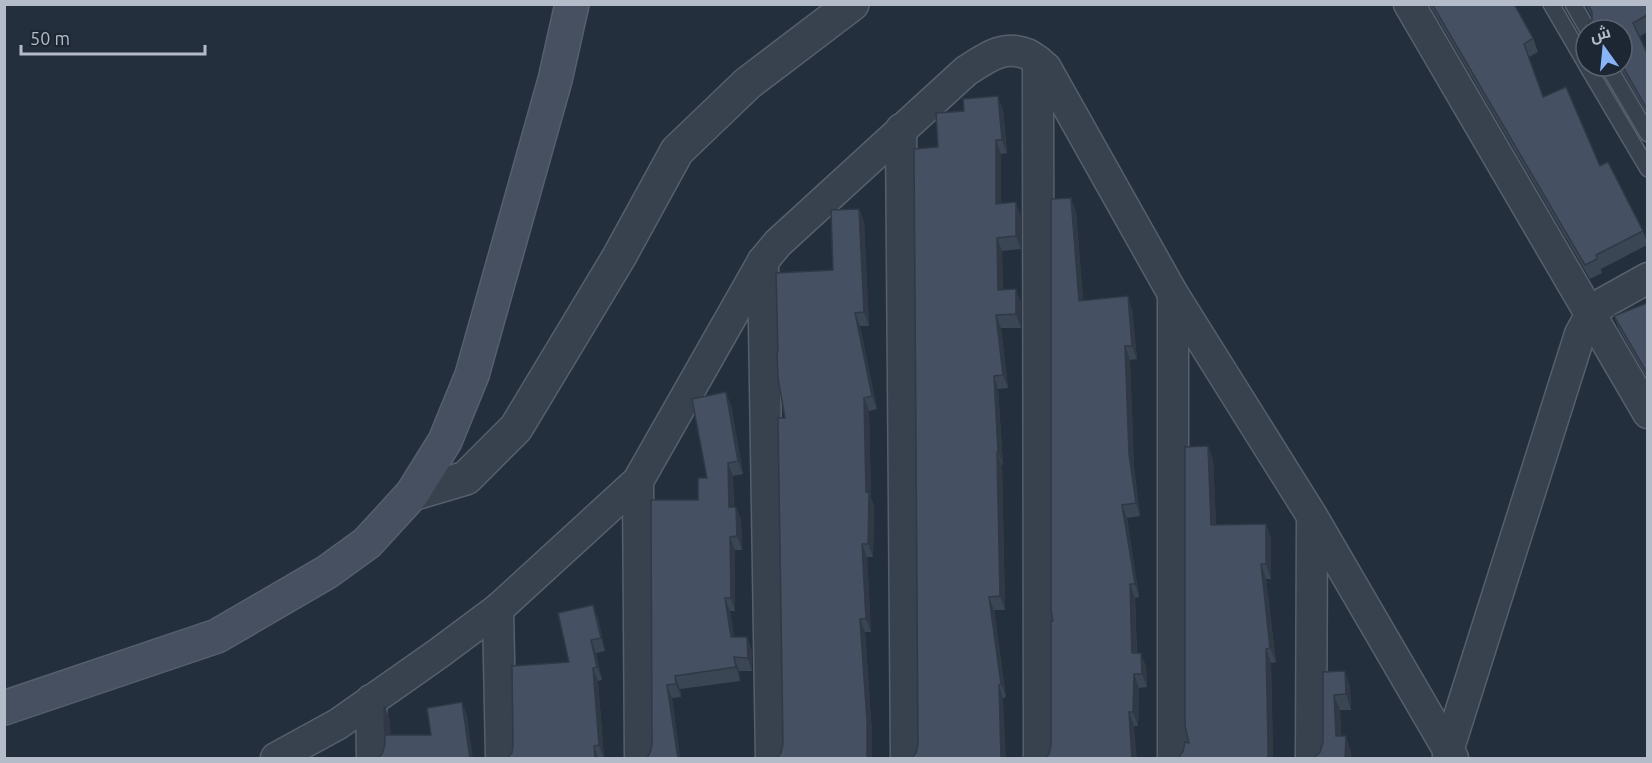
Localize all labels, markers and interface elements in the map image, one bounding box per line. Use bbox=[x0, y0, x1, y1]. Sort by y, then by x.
scale bar bbox=[21, 18, 206, 56]
north arrow bbox=[1574, 18, 1634, 78]
text: ش bbox=[1588, 22, 1613, 46]
text: 50 m bbox=[30, 28, 70, 48]

